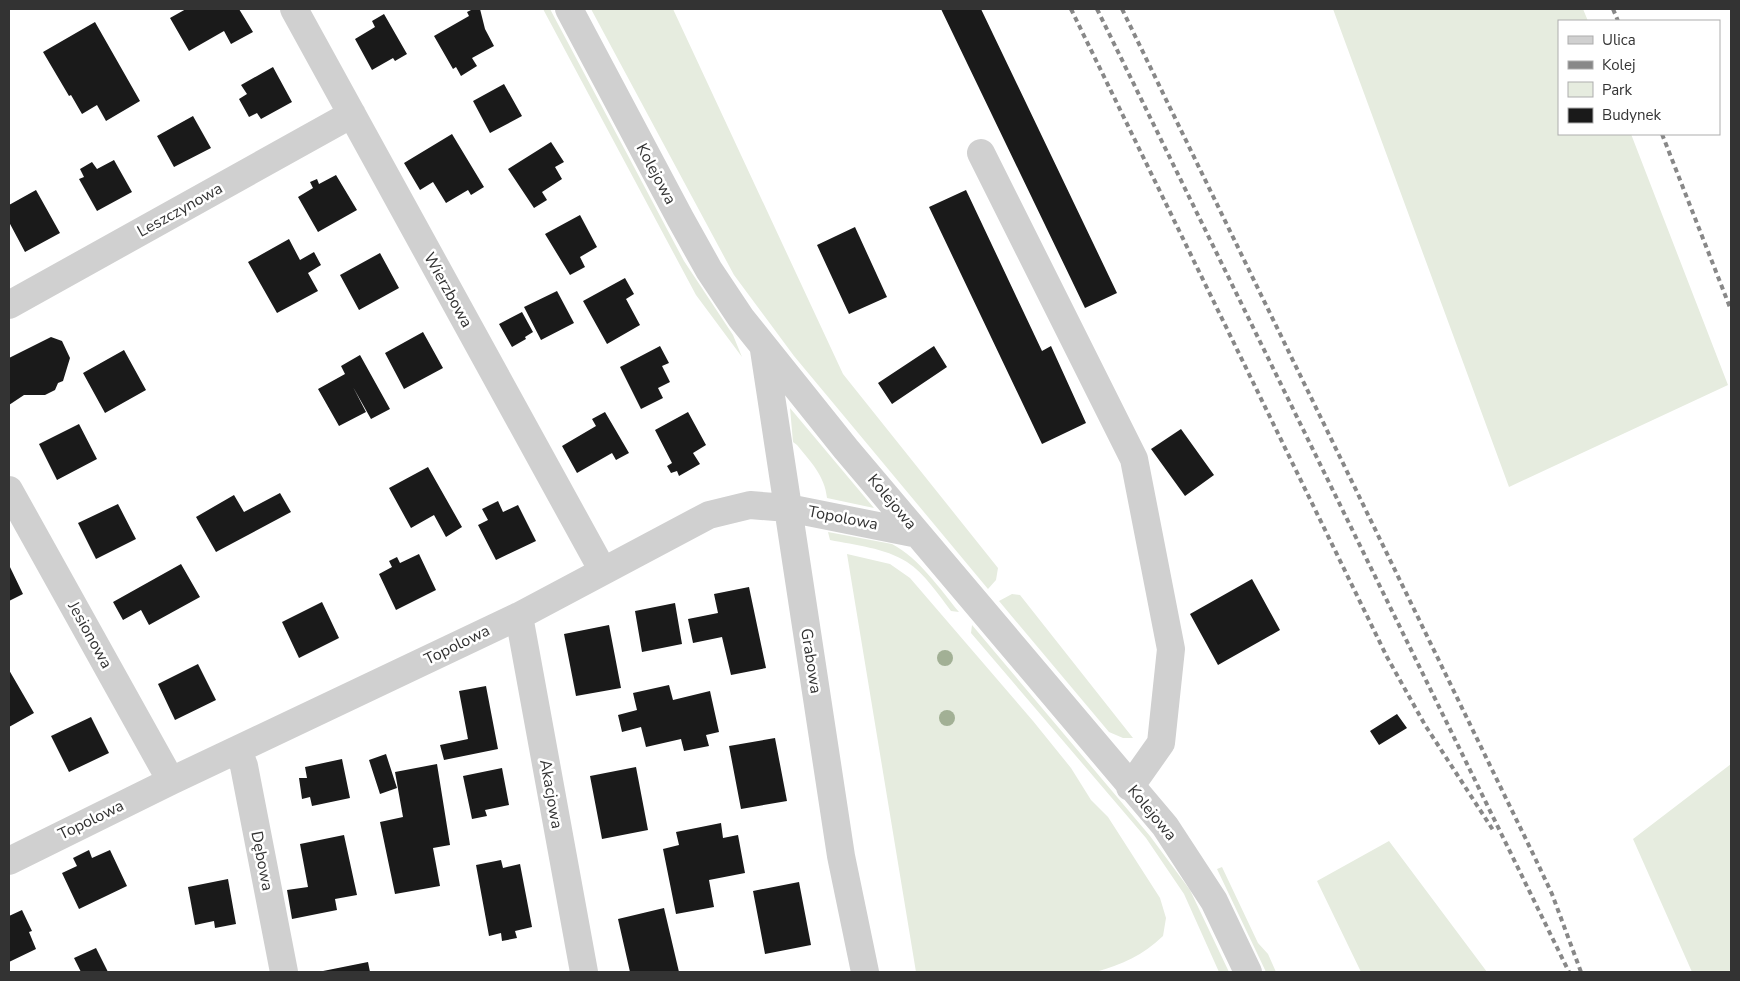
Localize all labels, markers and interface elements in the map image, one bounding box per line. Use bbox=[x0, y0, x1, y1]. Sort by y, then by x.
legend bbox=[1558, 20, 1720, 135]
text: Ulica bbox=[1602, 30, 1636, 50]
text: Kolej bbox=[1602, 55, 1635, 75]
text: Park bbox=[1602, 80, 1632, 100]
text: Budynek bbox=[1602, 105, 1662, 125]
street label: Kolejowa bbox=[631, 140, 681, 208]
street label: Leszczynowa bbox=[133, 177, 227, 243]
street label: Wierzbowa bbox=[418, 248, 478, 332]
street label: Kolejowa bbox=[862, 470, 922, 534]
street label: Topolowa bbox=[806, 500, 880, 536]
street label: Jesionowa bbox=[62, 597, 117, 673]
street label: Topolowa bbox=[420, 620, 494, 670]
street label: Grabowa bbox=[795, 627, 827, 695]
street label: Akacjowa bbox=[534, 758, 568, 830]
street label: Kolejowa bbox=[1122, 781, 1182, 845]
street label: Topolowa bbox=[54, 795, 128, 845]
street label: Dębowa bbox=[245, 829, 279, 893]

